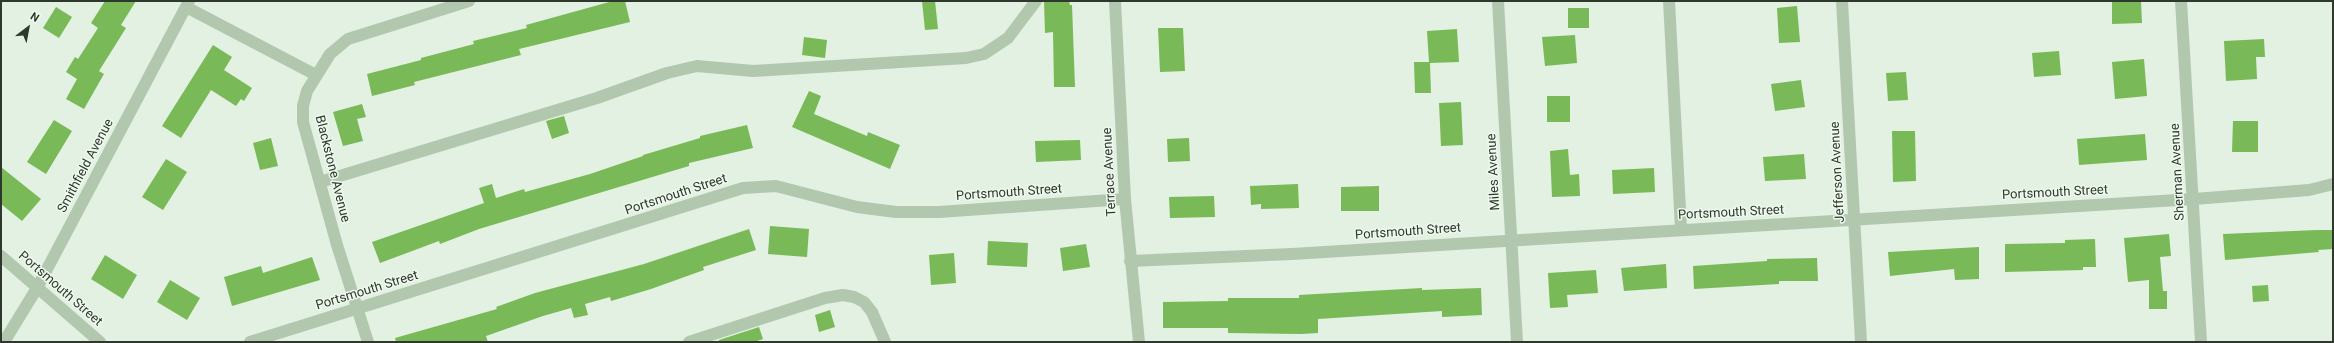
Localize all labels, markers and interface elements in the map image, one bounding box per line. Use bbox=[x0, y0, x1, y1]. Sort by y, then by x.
north arrow bbox=[8, 8, 48, 48]
text: N bbox=[28, 10, 41, 25]
street label: Blackstone Avenue bbox=[311, 114, 353, 224]
street label: Smithfield Avenue bbox=[55, 116, 117, 216]
street label: Jefferson Avenue bbox=[1828, 121, 1848, 223]
street label: Sherman Avenue bbox=[2168, 123, 2188, 221]
street label: Terrace Avenue bbox=[1100, 127, 1120, 217]
street label: Miles Avenue bbox=[1484, 133, 1504, 211]
street label: Portsmouth Street bbox=[623, 171, 729, 219]
street label: Portsmouth Street bbox=[956, 182, 1062, 204]
street label: Portsmouth Street bbox=[2002, 182, 2108, 204]
street label: Portsmouth Street bbox=[1678, 202, 1784, 224]
street label: Portsmouth Street bbox=[1355, 221, 1461, 243]
street label: Portsmouth Street bbox=[15, 248, 105, 330]
street label: Portsmouth Street bbox=[314, 268, 420, 314]

